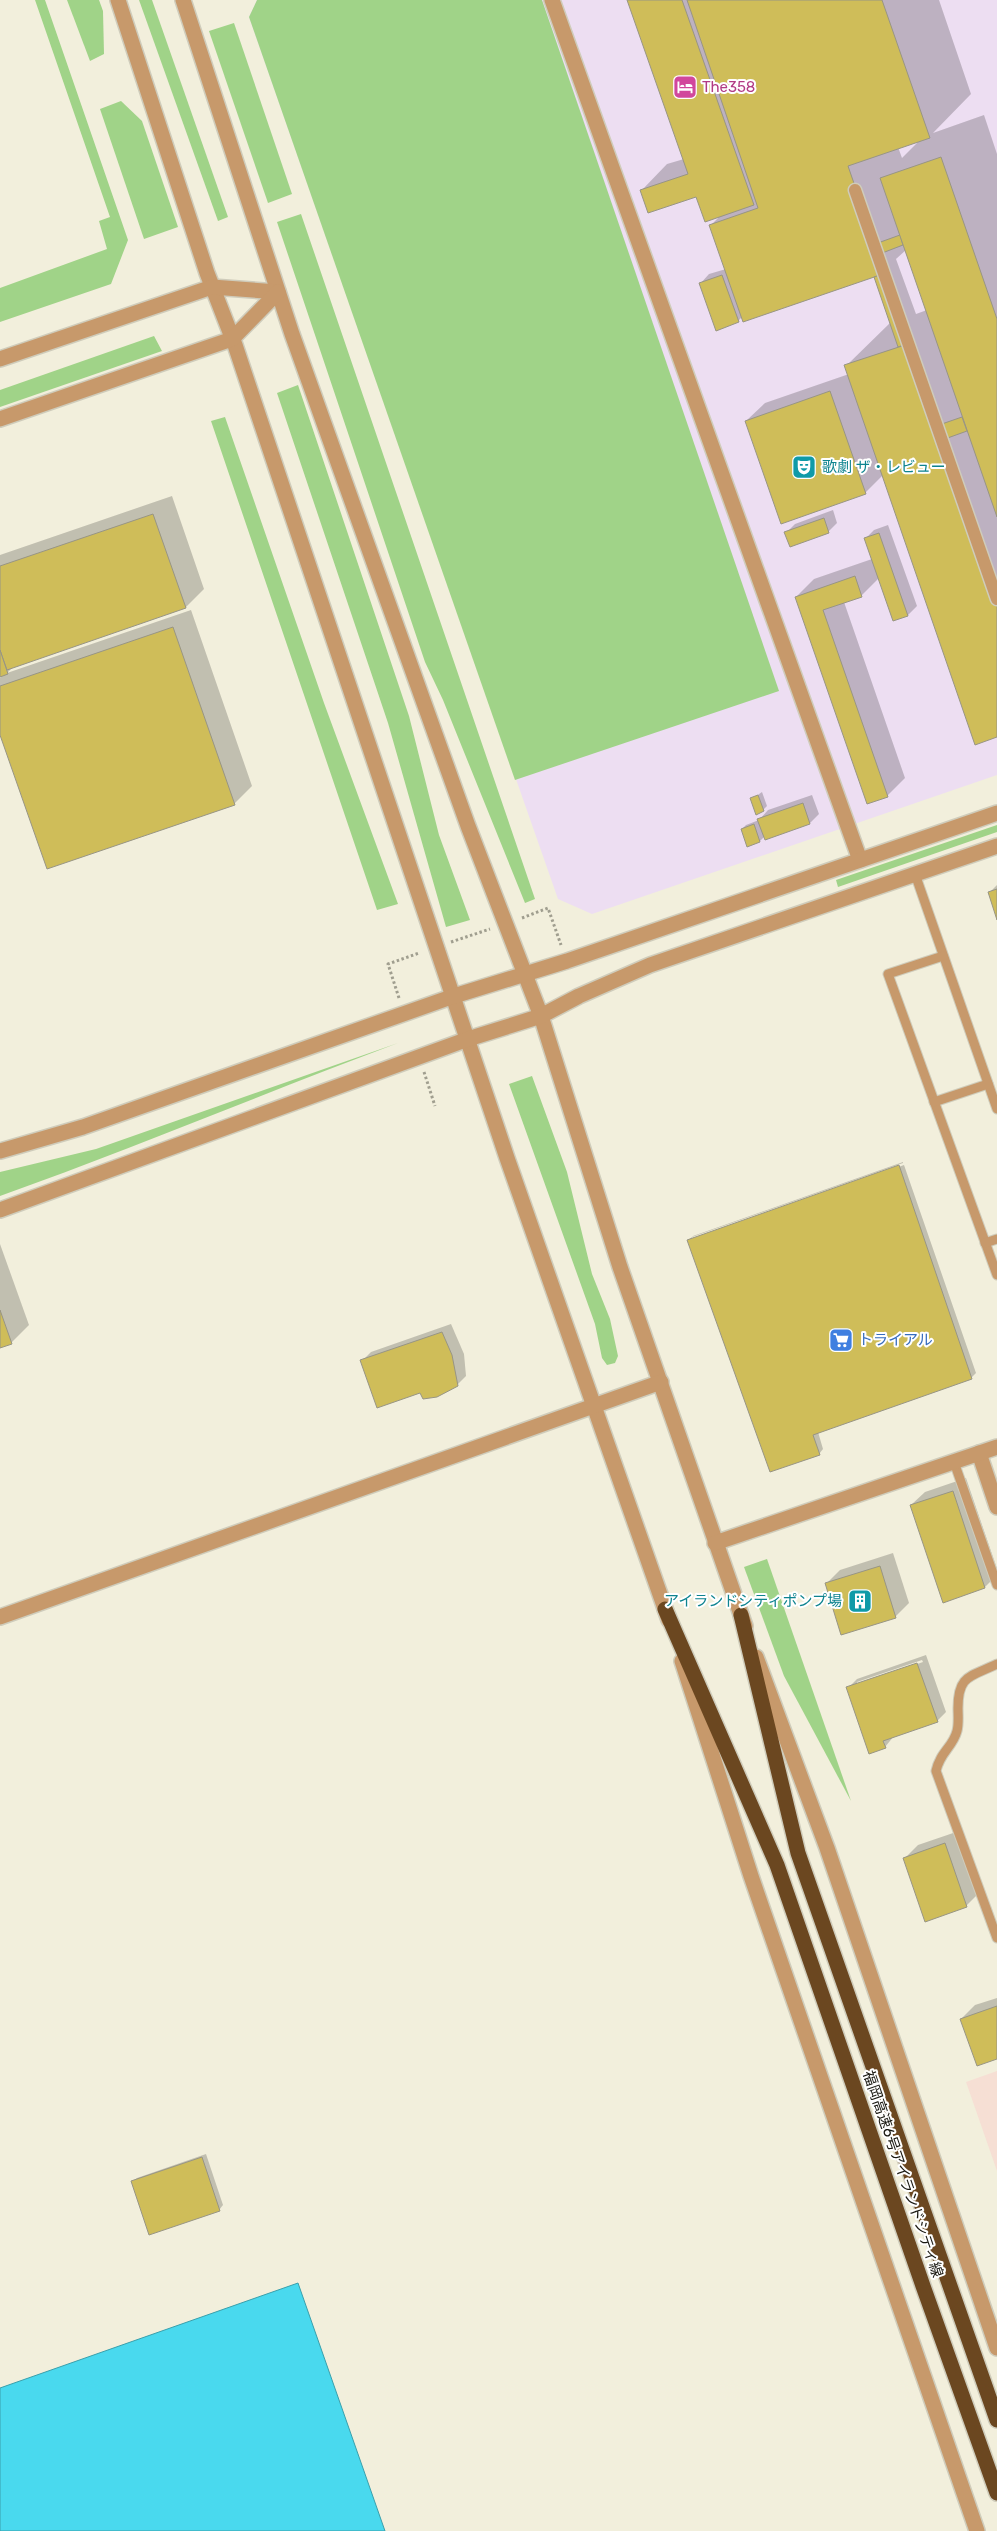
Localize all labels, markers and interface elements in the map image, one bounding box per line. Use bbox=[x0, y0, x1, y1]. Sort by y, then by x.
hotel icon: The358 bbox=[672, 74, 698, 100]
place label: The358 bbox=[702, 78, 755, 96]
theatre icon: 歌劇 ザ・レビュー bbox=[791, 454, 817, 480]
place label: 歌劇 ザ・レビュー bbox=[822, 458, 946, 476]
supermarket icon: トライアル bbox=[828, 1327, 854, 1353]
place label: トライアル bbox=[858, 1331, 933, 1349]
building icon: アイランドシティポンプ場 bbox=[847, 1588, 873, 1614]
place label: アイランドシティポンプ場 bbox=[664, 1592, 842, 1610]
street label: 福岡高速6号アイランドシティ線 bbox=[859, 2068, 947, 2280]

